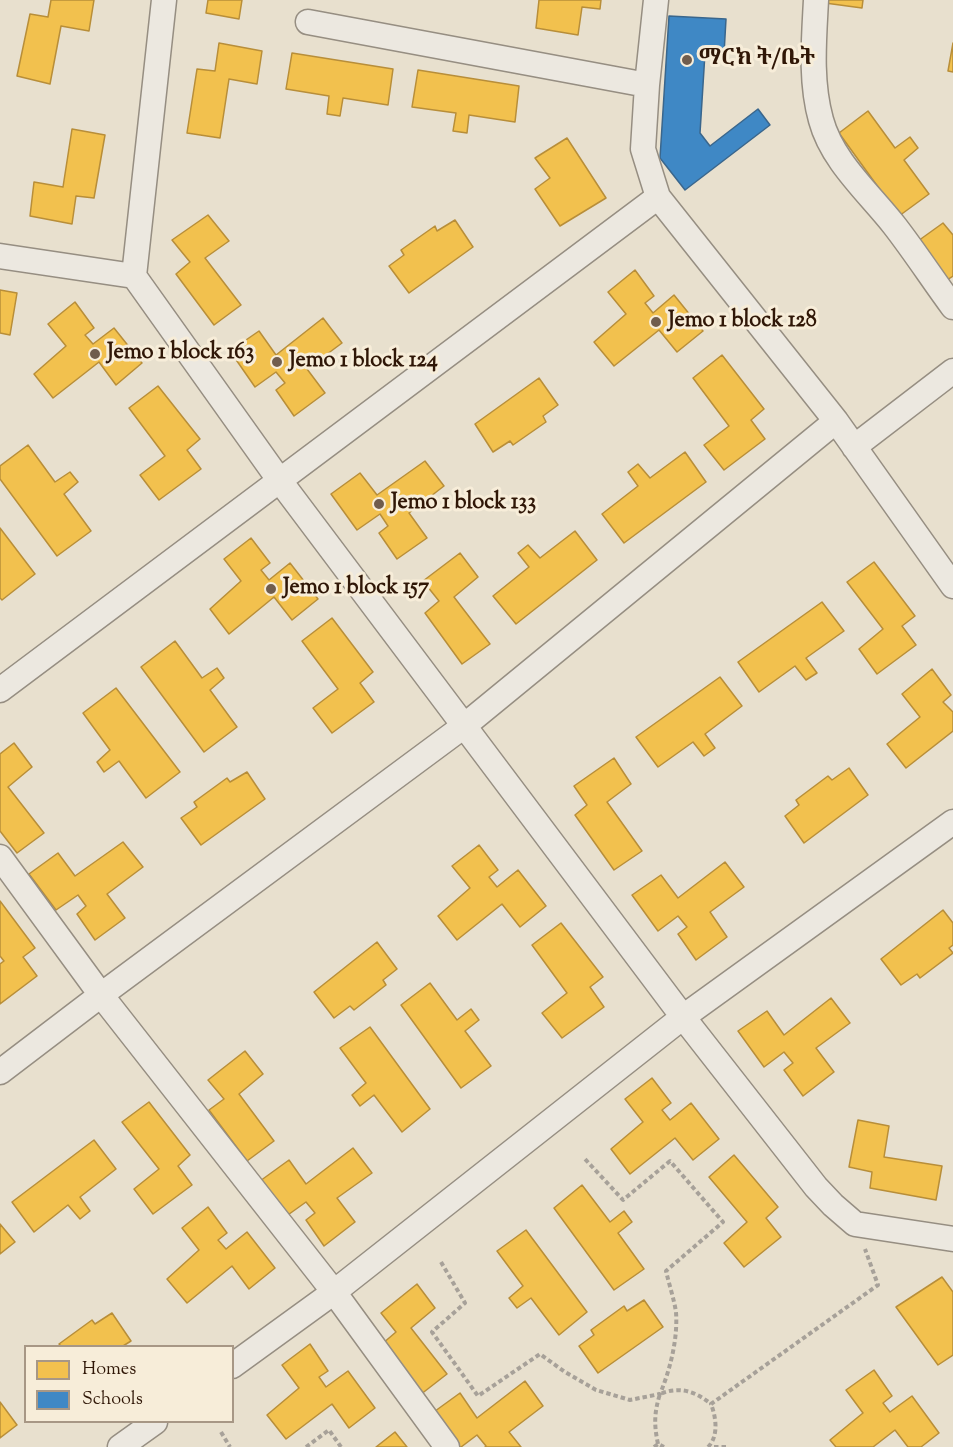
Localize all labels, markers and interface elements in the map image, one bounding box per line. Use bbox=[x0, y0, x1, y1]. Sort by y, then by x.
place label: ማርክ ት/ቤት bbox=[699, 47, 815, 73]
marker: ማርክ ት/ቤት bbox=[680, 53, 694, 67]
place label: Jemo 1 block 128 bbox=[668, 309, 817, 335]
marker: Jemo 1 block 128 bbox=[649, 315, 663, 329]
place label: Jemo 1 block 163 bbox=[107, 341, 254, 367]
marker: Jemo 1 block 163 bbox=[88, 347, 102, 361]
place label: Jemo 1 block 124 bbox=[289, 349, 438, 375]
marker: Jemo 1 block 124 bbox=[270, 355, 284, 369]
place label: Jemo 1 block 133 bbox=[391, 491, 536, 517]
marker: Jemo 1 block 133 bbox=[372, 497, 386, 511]
place label: Jemo 1 block 157 bbox=[283, 576, 429, 602]
marker: Jemo 1 block 157 bbox=[264, 582, 278, 596]
legend bbox=[24, 1345, 234, 1423]
text: Homes bbox=[82, 1357, 136, 1383]
text: Schools bbox=[82, 1387, 143, 1413]

